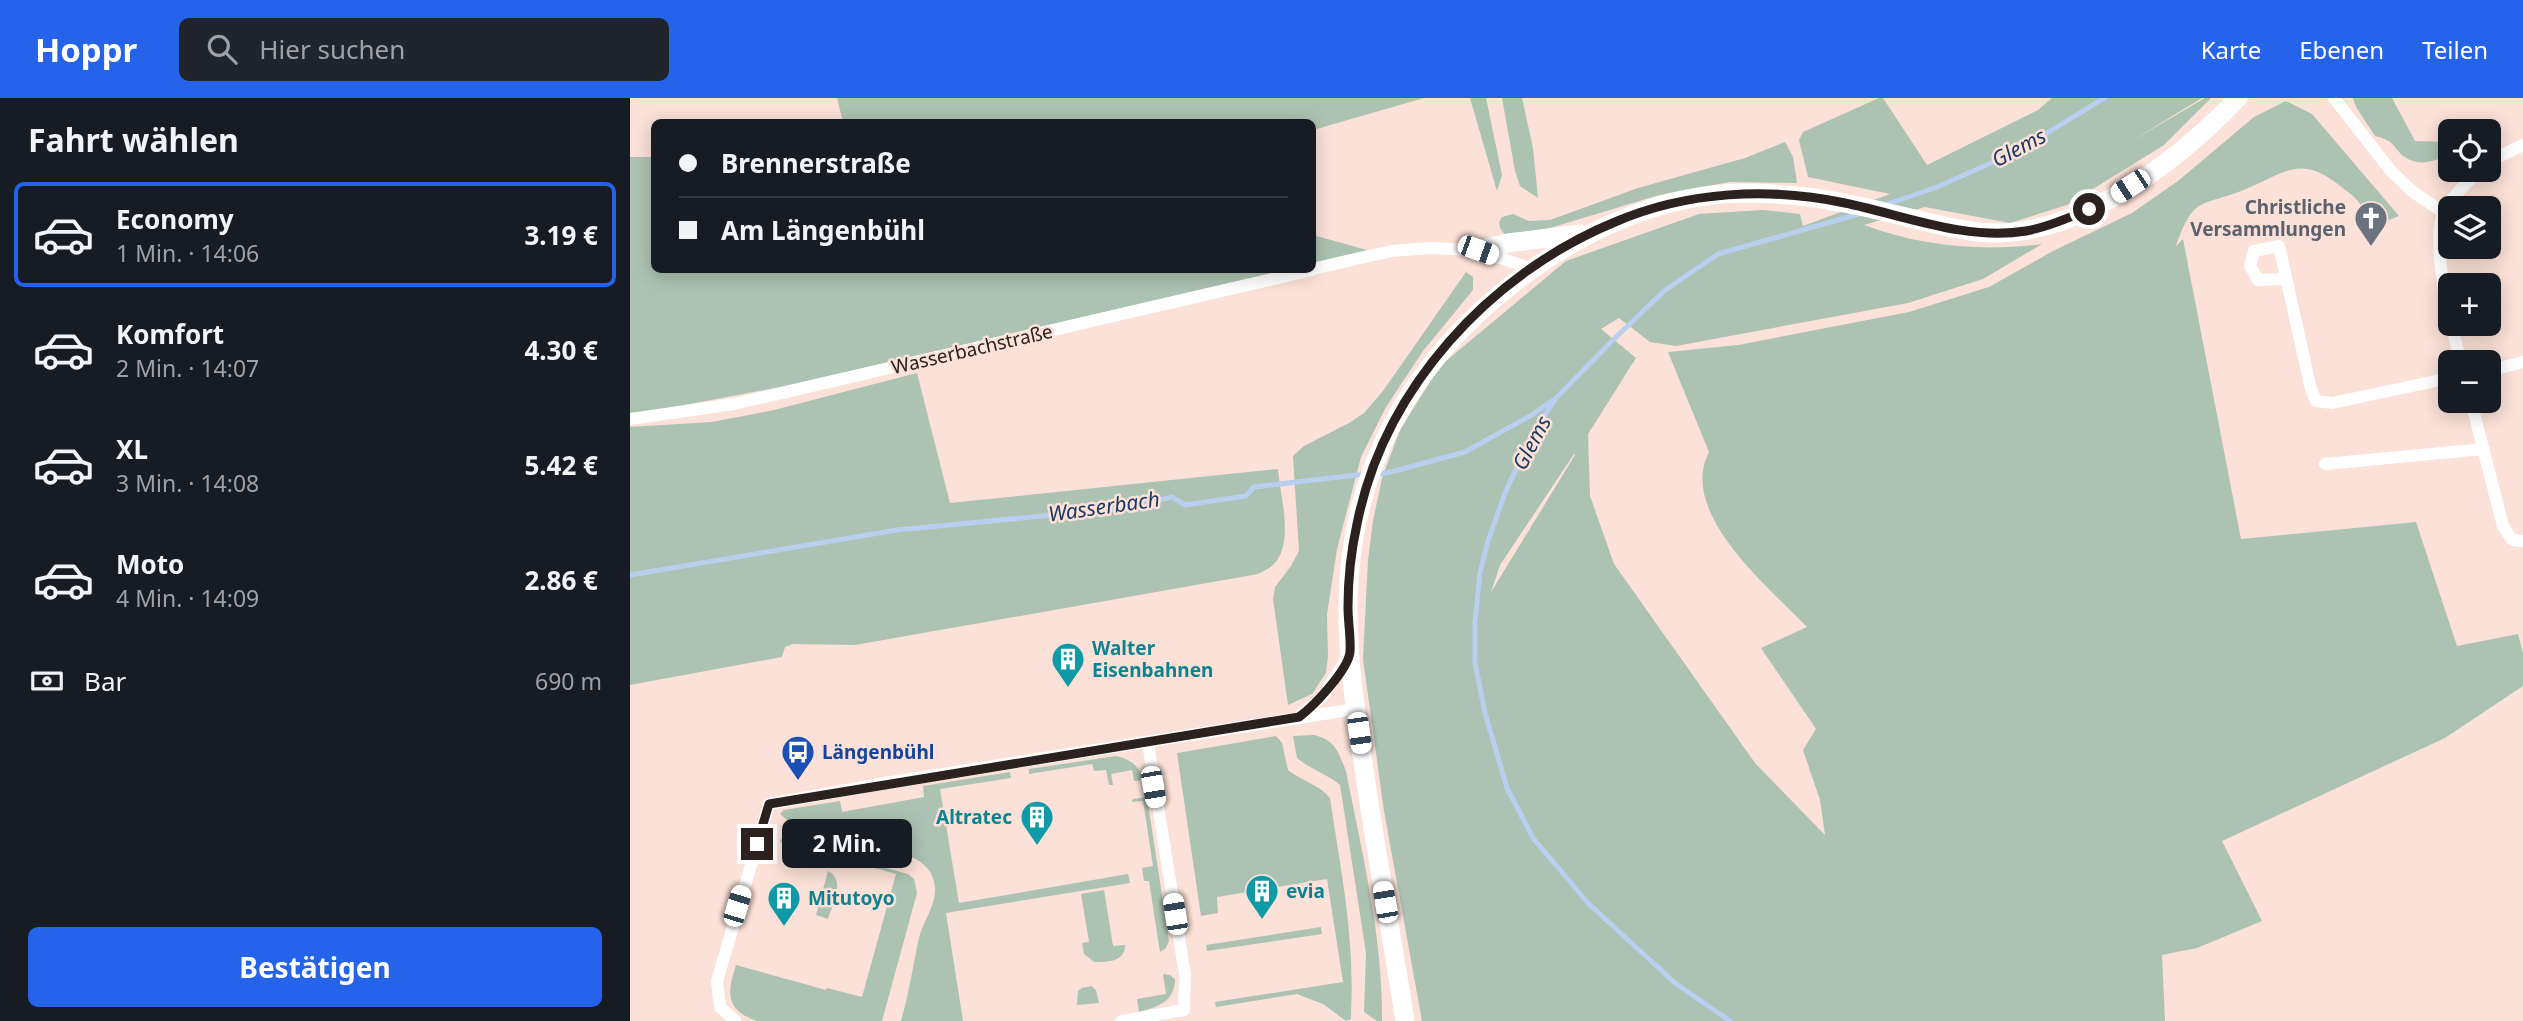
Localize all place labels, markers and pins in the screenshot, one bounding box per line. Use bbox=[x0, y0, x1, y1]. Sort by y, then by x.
place label: Christliche Versammlungen bbox=[2190, 194, 2346, 242]
church icon: Christliche Versammlungen bbox=[2352, 199, 2390, 248]
place label: Walter Eisenbahnen bbox=[1092, 635, 1213, 683]
building icon: Walter Eisenbahnen bbox=[1049, 640, 1087, 689]
bus stop icon: Längenbühl bbox=[779, 733, 817, 782]
place label: Längenbühl bbox=[822, 739, 934, 765]
building icon: Altratec bbox=[1018, 798, 1056, 847]
place label: Altratec bbox=[936, 804, 1012, 830]
building icon: evia bbox=[1243, 872, 1281, 921]
place label: evia bbox=[1286, 878, 1325, 904]
building icon: Mitutoyo bbox=[765, 879, 803, 928]
place label: Mitutoyo bbox=[808, 885, 895, 911]

